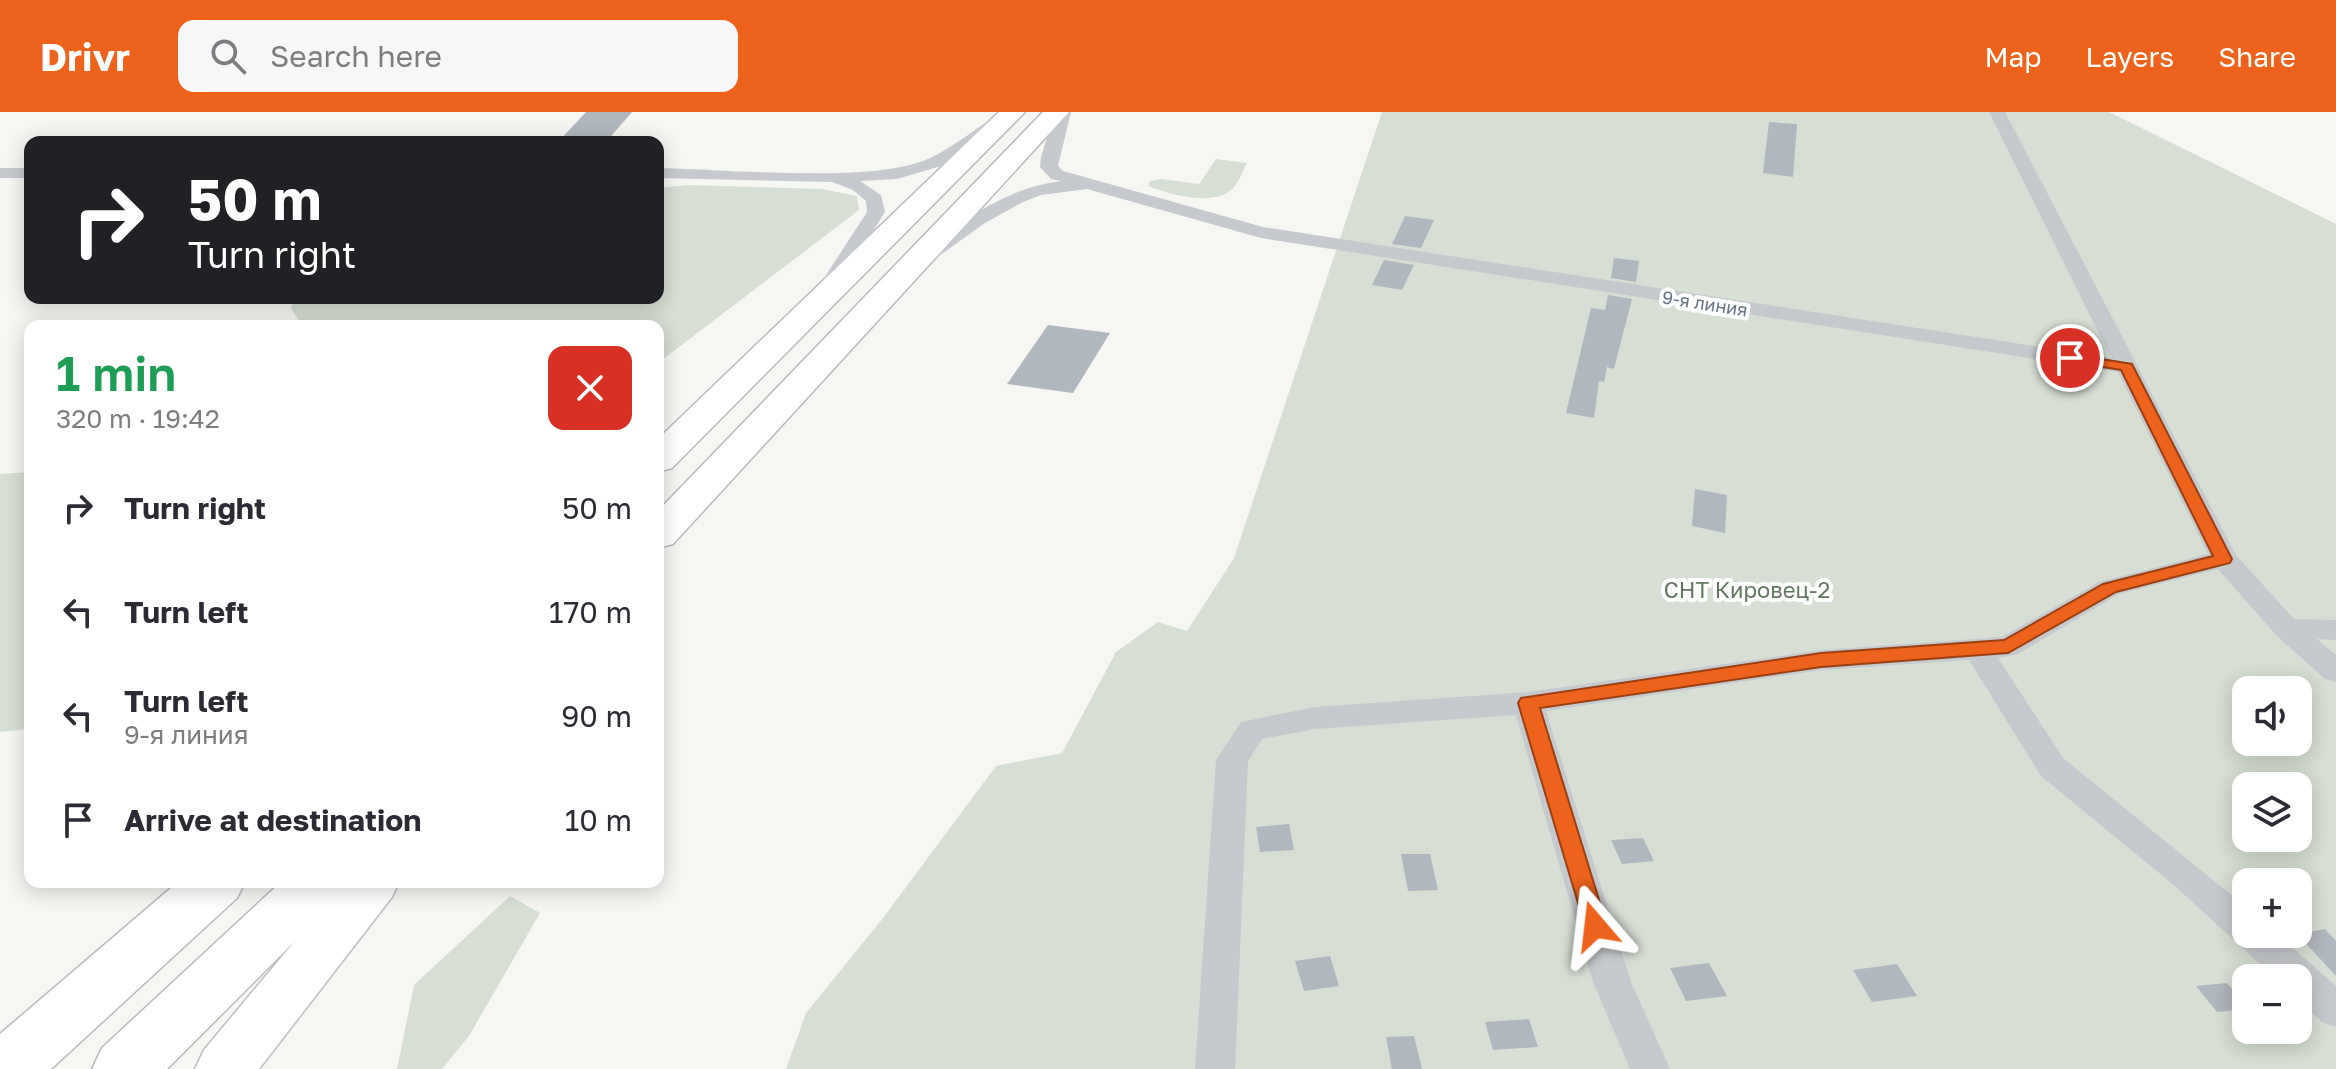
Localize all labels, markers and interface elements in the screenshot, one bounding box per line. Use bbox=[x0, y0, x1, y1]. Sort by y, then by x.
search box bbox=[178, 20, 738, 92]
text: Drivr bbox=[40, 34, 130, 79]
icon: search bbox=[206, 34, 250, 78]
text: Search here bbox=[270, 38, 442, 74]
text: Map bbox=[1984, 40, 2042, 73]
text: Layers bbox=[2086, 40, 2174, 73]
text: Share bbox=[2218, 40, 2296, 73]
text: 50 m bbox=[188, 165, 322, 232]
icon: right bbox=[56, 168, 160, 272]
text: Turn right bbox=[188, 233, 356, 276]
street label: 9-я линия bbox=[1661, 285, 1749, 321]
pin bbox=[2036, 324, 2104, 392]
icon: arrive bbox=[2048, 336, 2092, 380]
text: 1 min bbox=[56, 344, 176, 402]
button: close bbox=[548, 346, 632, 430]
text: 320 m · 19:42 bbox=[56, 403, 220, 434]
icon: right bbox=[56, 486, 100, 530]
text: Turn right bbox=[124, 490, 266, 526]
text: 50 m bbox=[562, 490, 632, 526]
park label: СНТ Кировец-2 bbox=[1664, 576, 1830, 603]
icon: left bbox=[56, 590, 100, 634]
text: Turn left bbox=[124, 594, 249, 630]
text: 170 m bbox=[549, 594, 632, 630]
map controls bbox=[2232, 676, 2312, 1044]
button: sound bbox=[2232, 676, 2312, 756]
text: Turn left bbox=[124, 683, 249, 719]
icon: left bbox=[56, 694, 100, 738]
text: 90 m bbox=[561, 698, 632, 734]
text: 9-я линия bbox=[124, 719, 249, 750]
button: layers bbox=[2232, 772, 2312, 852]
icon: arrive bbox=[56, 798, 100, 842]
text: Arrive at destination bbox=[124, 802, 421, 838]
text: 10 m bbox=[565, 802, 632, 838]
button: + bbox=[2232, 868, 2312, 948]
position arrow bbox=[1553, 884, 1637, 968]
button: − bbox=[2232, 964, 2312, 1044]

